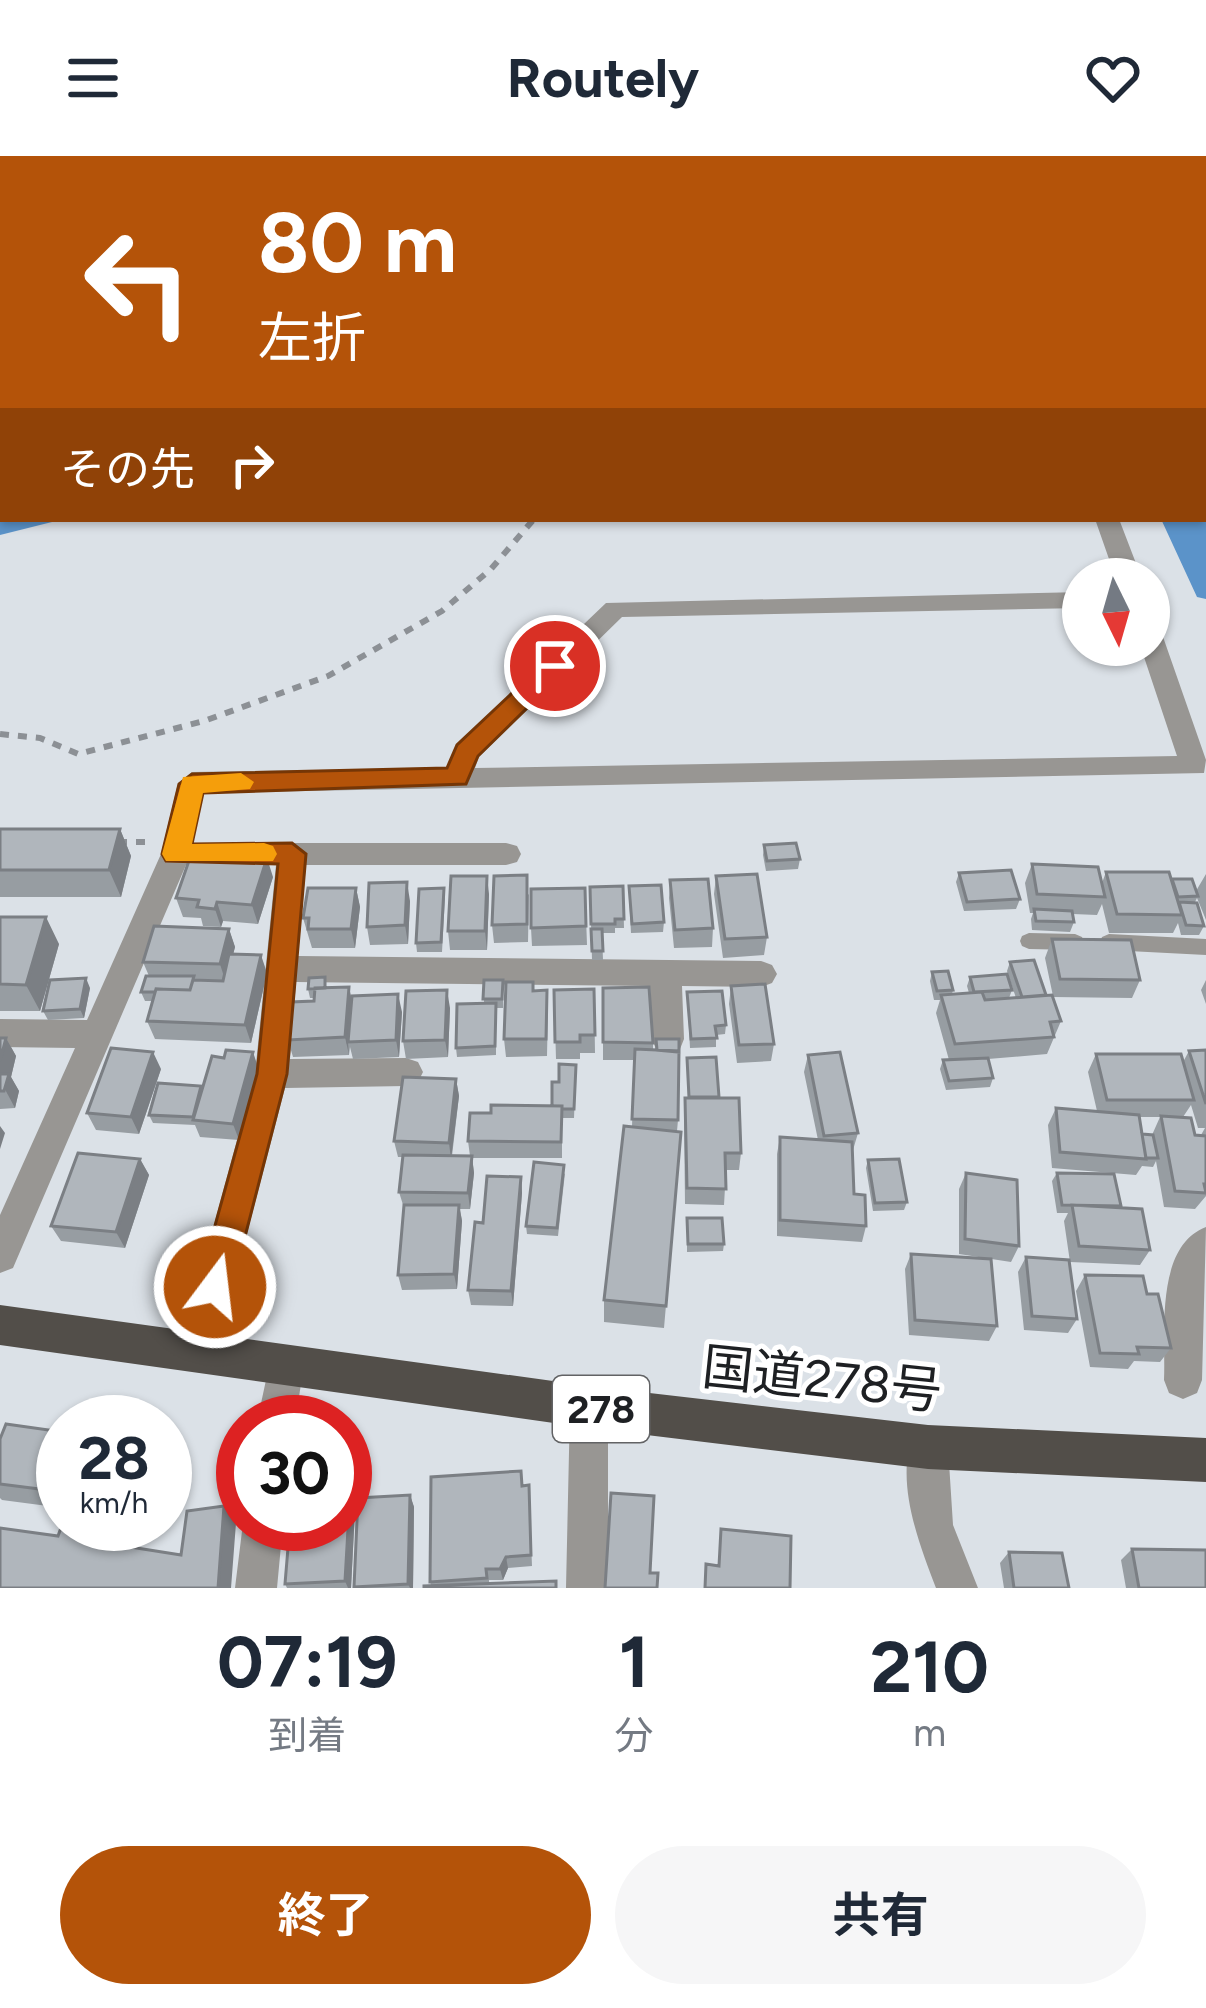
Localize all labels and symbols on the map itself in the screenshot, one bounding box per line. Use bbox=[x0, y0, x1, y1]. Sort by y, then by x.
north arrow bbox=[1062, 558, 1170, 666]
pin bbox=[504, 615, 606, 717]
position arrow bbox=[152, 1224, 278, 1350]
street label: 国道278号 bbox=[699, 1336, 945, 1422]
road number: 278 bbox=[553, 1376, 649, 1442]
speed limit sign: 30 bbox=[216, 1395, 372, 1551]

